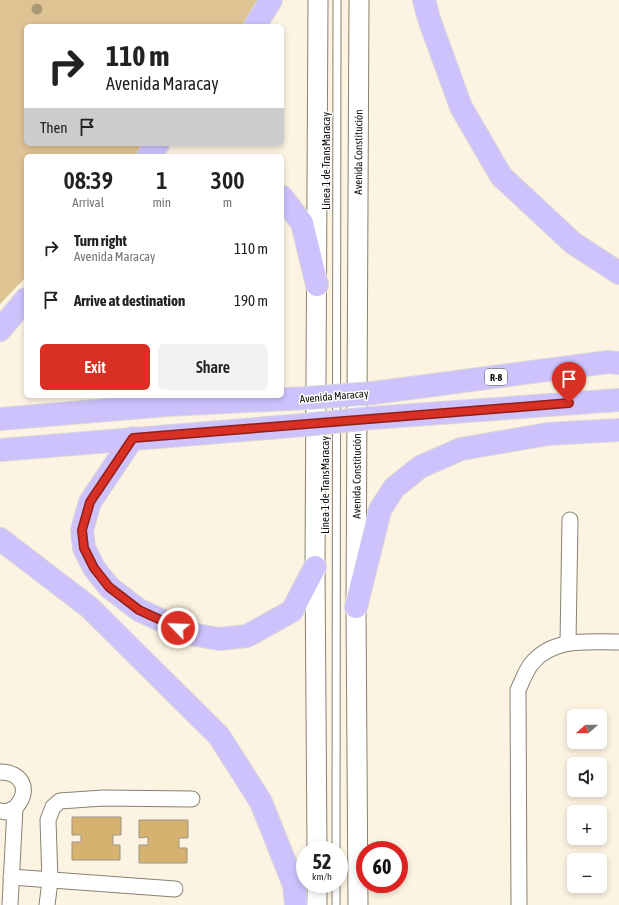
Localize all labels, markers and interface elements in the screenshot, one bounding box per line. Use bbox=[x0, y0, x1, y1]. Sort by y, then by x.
icon: right bbox=[40, 40, 92, 92]
text: 110 m bbox=[106, 40, 169, 72]
text: Avenida Maracay bbox=[106, 73, 219, 94]
street label: Avenida Constitución bbox=[352, 109, 364, 195]
street label: Línea 1 de TransMaracay bbox=[320, 112, 332, 210]
icon: arrive bbox=[76, 116, 98, 138]
text: Then bbox=[40, 119, 68, 136]
text: 08:39 bbox=[64, 167, 113, 194]
text: 1 bbox=[156, 167, 167, 194]
text: 300 bbox=[211, 167, 244, 194]
text: Arrival bbox=[72, 195, 104, 210]
text: min bbox=[152, 195, 171, 210]
text: m bbox=[223, 195, 232, 210]
text: Turn right bbox=[74, 232, 127, 249]
icon: right bbox=[40, 237, 62, 259]
text: 110 m bbox=[234, 240, 268, 257]
text: Avenida Maracay bbox=[74, 249, 155, 264]
icon: arrive bbox=[40, 289, 62, 311]
text: Arrive at destination bbox=[74, 292, 185, 309]
text: 190 m bbox=[234, 292, 268, 309]
button: Exit bbox=[40, 344, 150, 390]
button: Share bbox=[158, 344, 268, 390]
pin bbox=[552, 362, 586, 403]
icon: arrive bbox=[558, 368, 580, 390]
road number: R-8 bbox=[485, 369, 507, 385]
street label: Avenida Maracay bbox=[299, 387, 369, 405]
street label: Avenida Constitución bbox=[350, 433, 363, 519]
street label: Línea 1 de TransMaracay bbox=[319, 436, 331, 534]
position arrow bbox=[157, 607, 199, 649]
north arrow bbox=[567, 709, 607, 749]
map controls bbox=[567, 709, 607, 893]
button: sound bbox=[567, 757, 607, 797]
button: + bbox=[567, 805, 607, 845]
speed limit sign: 60 bbox=[356, 841, 408, 893]
text: 52 bbox=[313, 850, 331, 873]
button: − bbox=[567, 853, 607, 893]
text: km/h bbox=[312, 871, 332, 882]

